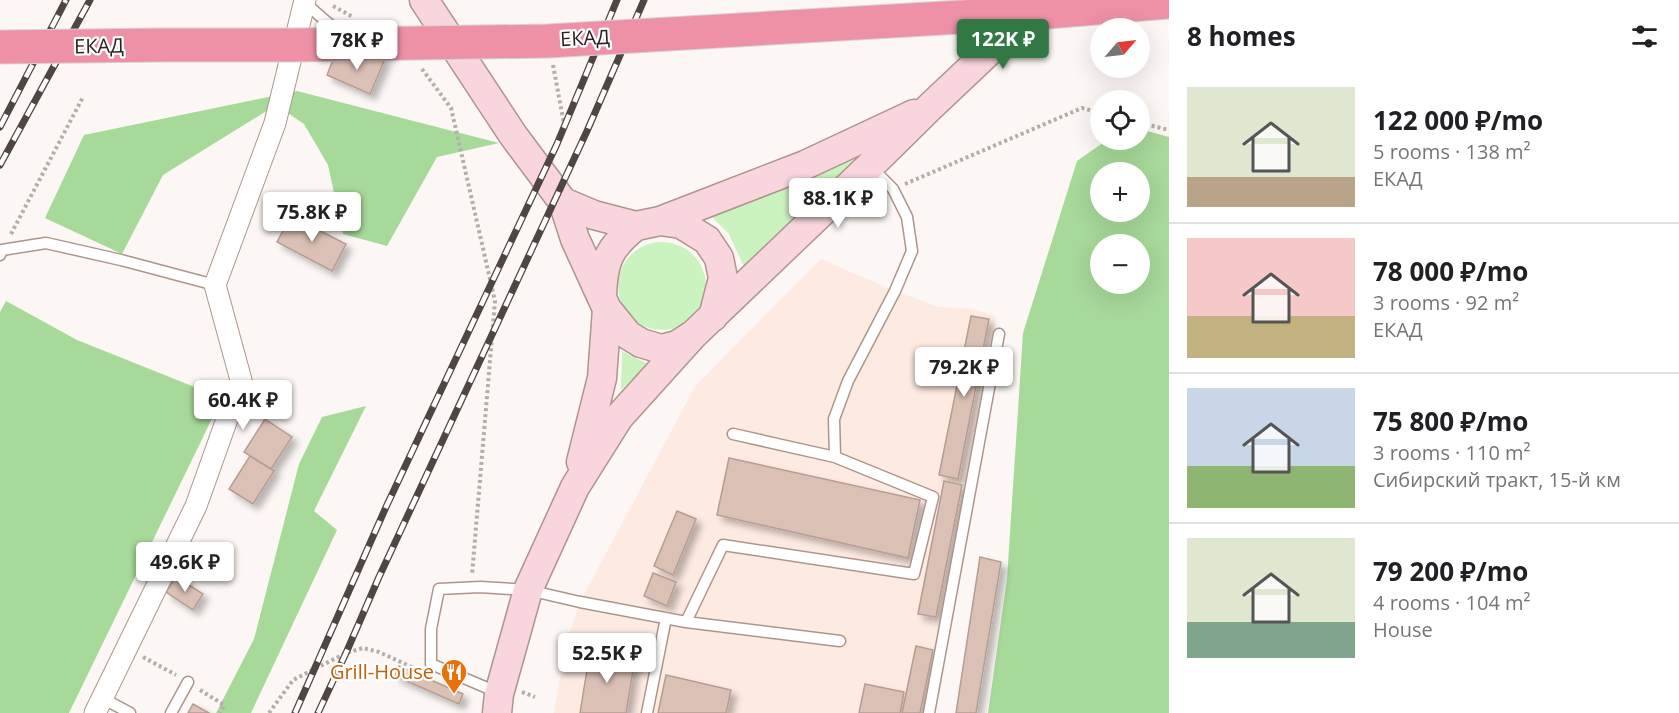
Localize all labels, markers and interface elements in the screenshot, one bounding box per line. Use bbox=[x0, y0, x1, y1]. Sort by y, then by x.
north arrow bbox=[1090, 18, 1150, 78]
map controls bbox=[1090, 18, 1150, 294]
text: 8 homes bbox=[1187, 18, 1296, 54]
pin: 122K ₽ bbox=[954, 19, 1052, 70]
pin: 78K ₽ bbox=[315, 20, 399, 71]
icon: filters bbox=[1628, 20, 1661, 53]
street label: ЕКАД bbox=[559, 23, 611, 52]
text: 122K ₽ bbox=[971, 25, 1035, 52]
text: 78K ₽ bbox=[331, 26, 384, 53]
street label: ЕКАД bbox=[74, 32, 124, 59]
button: locate bbox=[1090, 90, 1150, 150]
text: 122 000 ₽/mo bbox=[1373, 102, 1543, 138]
icon: home bbox=[1235, 111, 1307, 183]
text: 5 rooms · 138 m² bbox=[1373, 138, 1531, 165]
button: + bbox=[1090, 162, 1150, 222]
text: ЕКАД bbox=[1373, 165, 1423, 192]
pin: 88.1K ₽ bbox=[783, 178, 893, 229]
text: 88.1K ₽ bbox=[803, 184, 873, 211]
pin: 75.8K ₽ bbox=[257, 192, 367, 243]
text: 75.8K ₽ bbox=[277, 198, 347, 225]
button: − bbox=[1090, 234, 1150, 294]
text: 78 000 ₽/mo bbox=[1373, 253, 1528, 289]
icon: home bbox=[1235, 262, 1307, 334]
text: 3 rooms · 92 m² bbox=[1373, 289, 1519, 316]
text: ЕКАД bbox=[1373, 316, 1423, 343]
pin: 79.2K ₽ bbox=[909, 347, 1019, 398]
text: 79.2K ₽ bbox=[929, 353, 999, 380]
pin: 60.4K ₽ bbox=[188, 380, 298, 431]
text: 60.4K ₽ bbox=[208, 386, 278, 413]
text: 75 800 ₽/mo bbox=[1373, 403, 1528, 439]
icon: home bbox=[1235, 412, 1307, 484]
text: 3 rooms · 110 m² bbox=[1373, 439, 1531, 466]
text: Сибирский тракт, 15-й км bbox=[1373, 466, 1621, 493]
pin: 49.6K ₽ bbox=[130, 542, 240, 593]
text: 49.6K ₽ bbox=[150, 548, 220, 575]
text: 79 200 ₽/mo bbox=[1373, 553, 1528, 589]
icon: home bbox=[1235, 562, 1307, 634]
text: 4 rooms · 104 m² bbox=[1373, 589, 1531, 616]
text: House bbox=[1373, 616, 1433, 643]
pin: 52.5K ₽ bbox=[552, 633, 662, 684]
text: 52.5K ₽ bbox=[572, 639, 642, 666]
restaurant icon: Grill-House bbox=[439, 657, 469, 695]
place label: Grill-House bbox=[330, 658, 434, 685]

